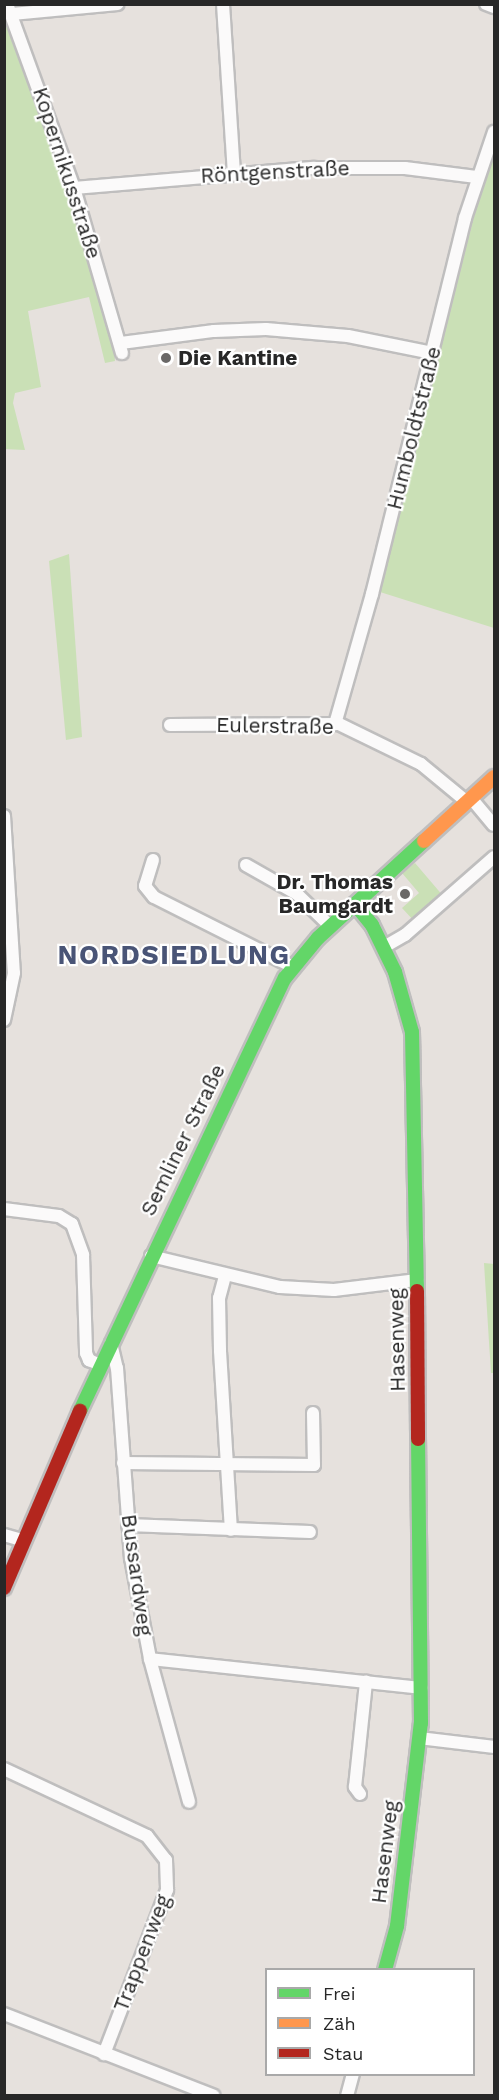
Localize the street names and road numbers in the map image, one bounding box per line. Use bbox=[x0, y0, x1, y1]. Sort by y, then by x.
street label: Kopernikusstraße bbox=[27, 84, 107, 262]
street label: Röntgenstraße bbox=[200, 156, 350, 188]
street label: Humboldtstraße bbox=[382, 344, 446, 512]
street label: Eulerstraße bbox=[216, 712, 334, 740]
street label: Semliner Straße bbox=[135, 1060, 231, 1220]
street label: Hasenweg bbox=[383, 1288, 411, 1392]
street label: Bussardweg bbox=[116, 1513, 158, 1637]
street label: Hasenweg bbox=[366, 1799, 404, 1905]
street label: Trappenweg bbox=[108, 1891, 176, 2015]

